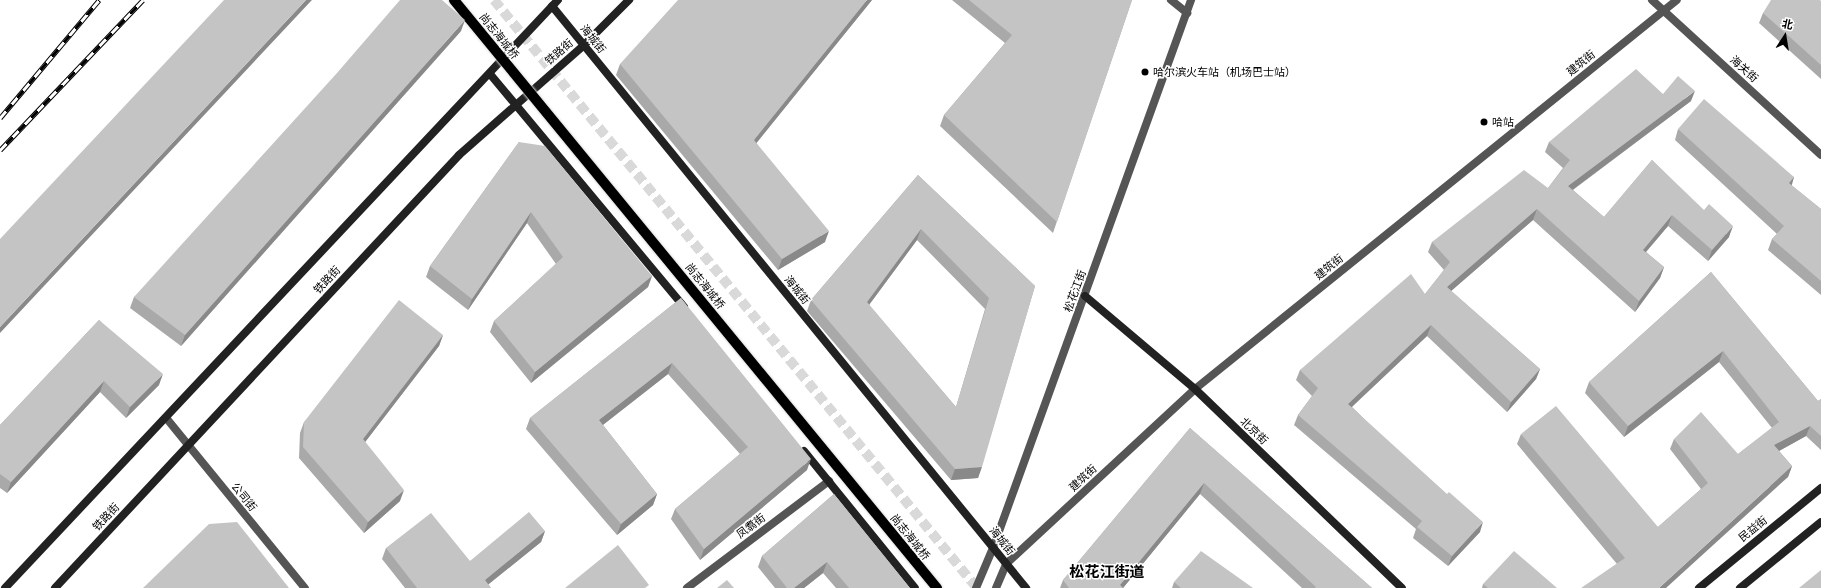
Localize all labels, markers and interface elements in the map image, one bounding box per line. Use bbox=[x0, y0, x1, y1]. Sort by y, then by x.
street label: 尚志海城桥 bbox=[477, 10, 521, 62]
north arrow bbox=[1765, 16, 1805, 56]
text: 北 bbox=[1781, 16, 1794, 32]
street label: 海城街 bbox=[577, 22, 609, 56]
street label: 铁路街 bbox=[542, 36, 576, 68]
street label: 建筑街 bbox=[1564, 47, 1598, 79]
street label: 海关街 bbox=[1727, 53, 1761, 85]
place label: 哈尔滨火车站（机场巴士站） bbox=[1153, 65, 1296, 79]
marker: 哈尔滨火车站（机场巴士站） bbox=[1140, 67, 1150, 77]
place label: 哈站 bbox=[1492, 115, 1514, 129]
marker: 哈站 bbox=[1479, 117, 1489, 127]
street label: 建筑街 bbox=[1312, 251, 1346, 283]
street label: 尚志海城桥 bbox=[683, 260, 727, 312]
street label: 铁路街 bbox=[311, 263, 343, 297]
street label: 松花江街 bbox=[1061, 268, 1089, 314]
street label: 海城街 bbox=[781, 273, 813, 307]
street label: 北京街 bbox=[1238, 415, 1270, 447]
street label: 建筑街 bbox=[1066, 462, 1100, 494]
street label: 公司街 bbox=[228, 480, 260, 514]
street label: 铁路街 bbox=[90, 500, 122, 534]
street label: 凤翥街 bbox=[734, 511, 768, 541]
street label: 尚志海城桥 bbox=[888, 511, 932, 563]
street label: 民益街 bbox=[1736, 513, 1770, 545]
street label: 海城街 bbox=[986, 524, 1018, 558]
district label: 松花江街道 bbox=[1070, 563, 1144, 581]

